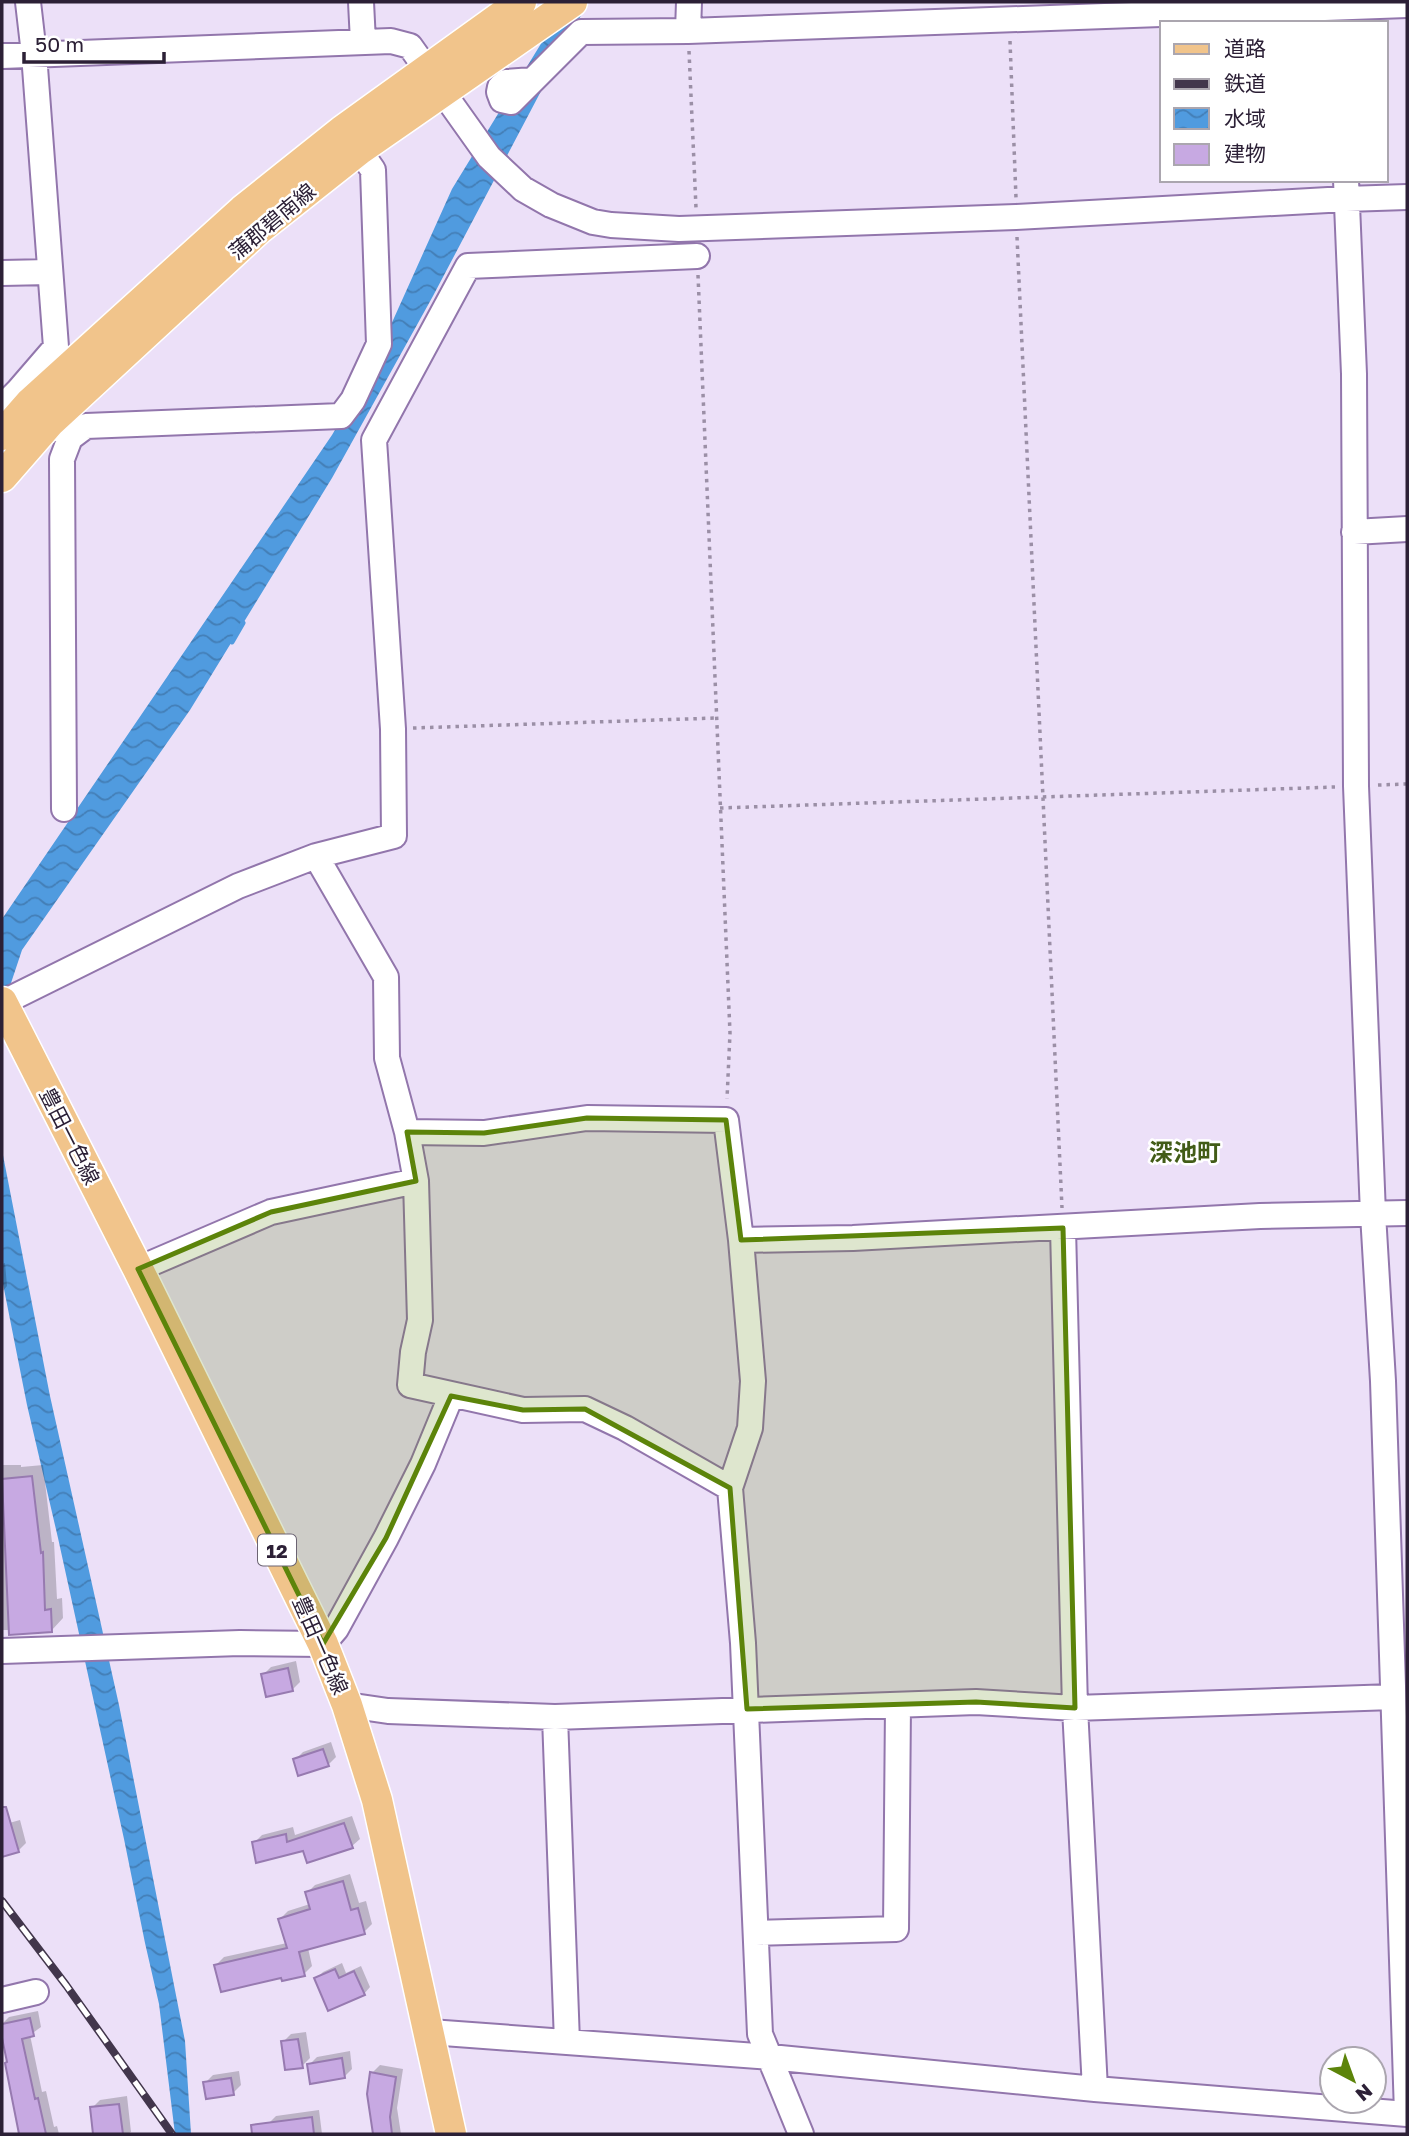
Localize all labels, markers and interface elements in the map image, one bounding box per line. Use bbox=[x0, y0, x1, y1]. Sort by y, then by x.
scale bar bbox=[24, 21, 164, 65]
legend bbox=[1160, 21, 1388, 182]
text: 50 m bbox=[35, 31, 84, 57]
text: 道路 bbox=[1224, 35, 1266, 61]
text: 鉄道 bbox=[1224, 70, 1266, 96]
text: 水域 bbox=[1224, 105, 1266, 131]
text: 建物 bbox=[1224, 140, 1266, 166]
street label: 蒲郡碧南線 bbox=[223, 177, 321, 265]
street label: 豊田一色線 bbox=[35, 1083, 105, 1189]
district label: 深池町 bbox=[1149, 1137, 1221, 1166]
road number: 12 bbox=[258, 1534, 296, 1566]
street label: 豊田一色線 bbox=[288, 1592, 354, 1698]
north arrow bbox=[1318, 2045, 1388, 2115]
text: N bbox=[1351, 2080, 1377, 2107]

